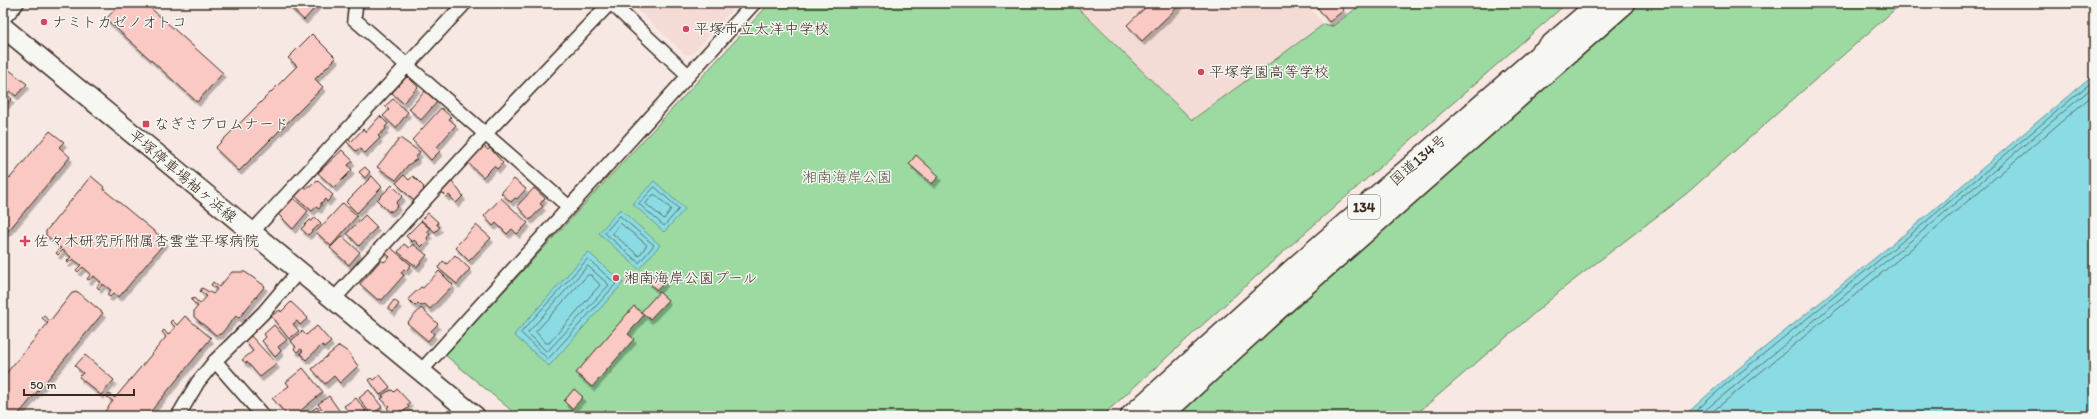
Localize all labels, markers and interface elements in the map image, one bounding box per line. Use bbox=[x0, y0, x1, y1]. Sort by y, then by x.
place label: ナミトカゼノオトコ bbox=[52, 13, 187, 31]
marker: ナミトカゼノオトコ bbox=[39, 17, 49, 27]
place label: 平塚市立太洋中学校 bbox=[694, 20, 829, 38]
marker: 平塚市立太洋中学校 bbox=[681, 24, 691, 34]
place label: 平塚学園高等学校 bbox=[1209, 63, 1329, 81]
marker: 平塚学園高等学校 bbox=[1196, 67, 1206, 77]
place label: なぎさプロムナード bbox=[154, 115, 289, 133]
marker: なぎさプロムナード bbox=[141, 119, 151, 129]
street label: 平塚停車場袖ヶ浜線 bbox=[126, 126, 240, 226]
street label: 国道134号 bbox=[1386, 131, 1450, 189]
park label: 湘南海岸公園 bbox=[802, 168, 892, 186]
road number: 134 bbox=[1348, 195, 1380, 219]
place label: 佐々木研究所附属杏雲堂平塚病院 bbox=[34, 232, 259, 250]
marker: 佐々木研究所附属杏雲堂平塚病院 bbox=[19, 235, 31, 247]
place label: 湘南海岸公園プール bbox=[624, 269, 757, 287]
marker: 湘南海岸公園プール bbox=[611, 273, 621, 283]
scale bar bbox=[24, 371, 134, 397]
text: 50 m bbox=[30, 378, 56, 392]

